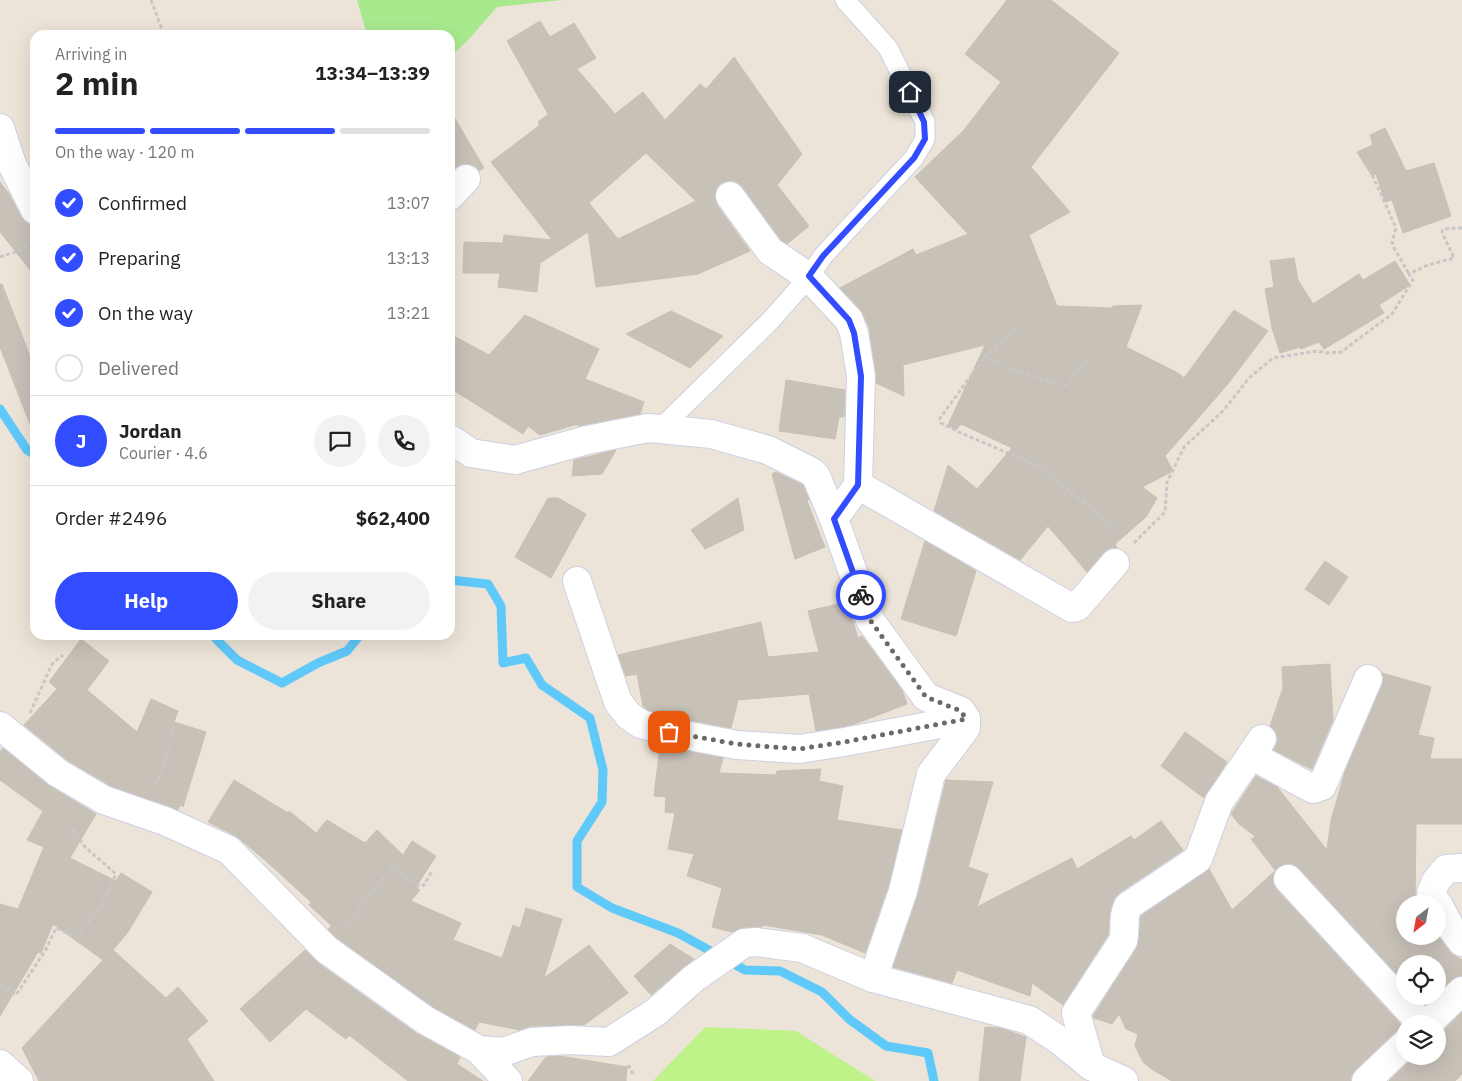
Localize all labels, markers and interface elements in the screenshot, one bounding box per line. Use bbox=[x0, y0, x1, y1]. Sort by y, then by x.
text: Arriving in bbox=[55, 44, 127, 64]
text: 13:34–13:39 bbox=[315, 61, 430, 85]
text: 2 min bbox=[55, 62, 139, 104]
pin bbox=[889, 71, 931, 113]
icon: home bbox=[896, 78, 924, 106]
text: On the way · 120 m bbox=[55, 142, 194, 162]
icon: check bbox=[55, 189, 83, 217]
text: Confirmed bbox=[98, 191, 187, 215]
text: 13:07 bbox=[387, 193, 430, 213]
icon: check bbox=[55, 244, 83, 272]
text: Preparing bbox=[98, 246, 180, 270]
text: 13:13 bbox=[387, 248, 430, 268]
icon: check bbox=[55, 299, 83, 327]
text: On the way bbox=[98, 301, 193, 325]
text: 13:21 bbox=[387, 303, 430, 323]
text: Delivered bbox=[98, 356, 179, 380]
button: chat bbox=[314, 415, 366, 467]
button: phone bbox=[378, 415, 430, 467]
text: Jordan bbox=[119, 419, 182, 443]
text: J bbox=[76, 429, 86, 453]
text: Courier · 4.6 bbox=[119, 443, 208, 463]
text: Order #2496 bbox=[55, 506, 167, 530]
text: $62,400 bbox=[356, 506, 430, 530]
courier bbox=[836, 570, 886, 620]
button: Help bbox=[55, 572, 238, 630]
button: Share bbox=[248, 572, 430, 630]
icon: bike bbox=[847, 581, 875, 609]
pin bbox=[648, 711, 690, 753]
icon: bag bbox=[655, 718, 683, 746]
north arrow bbox=[1396, 895, 1446, 945]
map controls bbox=[1396, 895, 1446, 1065]
button: locate bbox=[1396, 955, 1446, 1005]
button: layers bbox=[1396, 1015, 1446, 1065]

